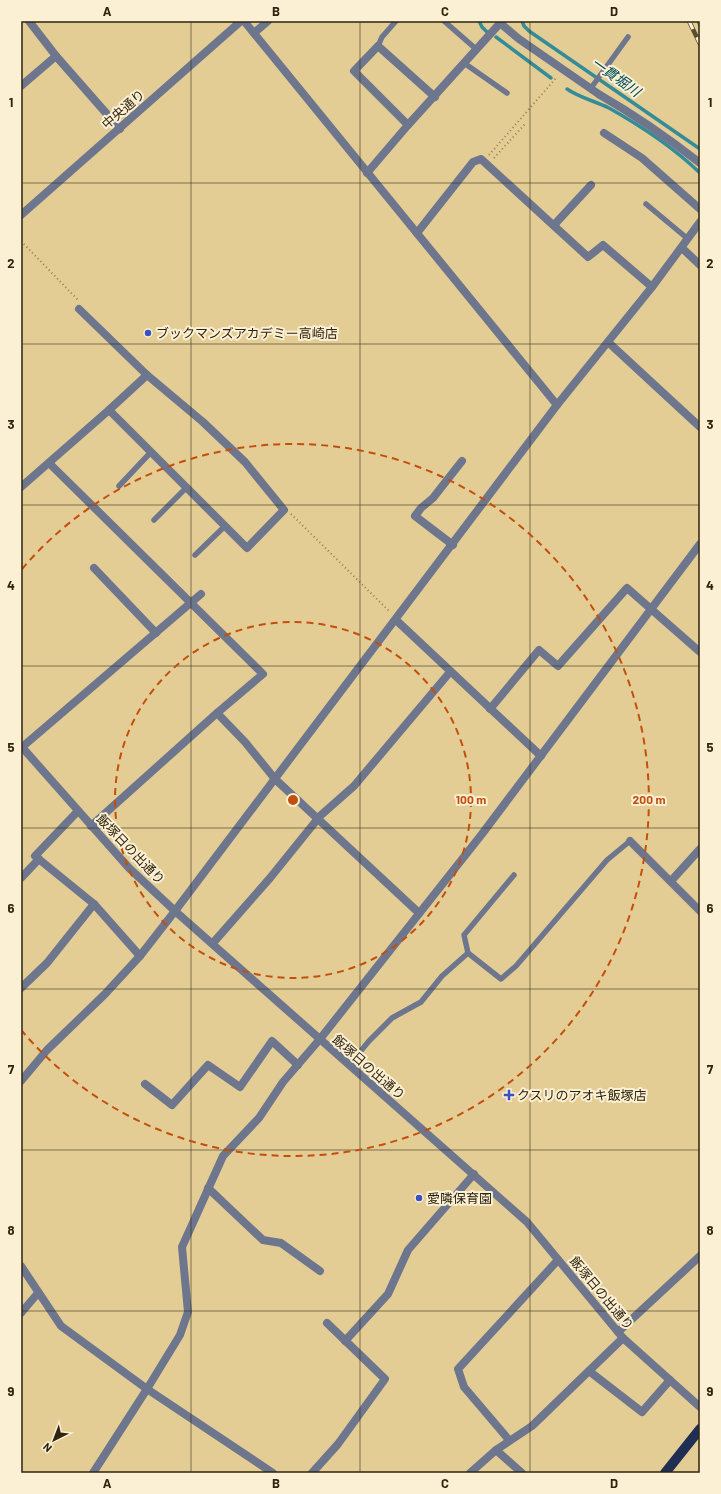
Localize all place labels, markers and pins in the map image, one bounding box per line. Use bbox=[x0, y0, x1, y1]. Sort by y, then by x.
place label: ブックマンズアカデミー高崎店 bbox=[156, 325, 338, 341]
marker: ブックマンズアカデミー高崎店 bbox=[143, 328, 153, 338]
centre of rings bbox=[286, 793, 300, 807]
place label: クスリのアオキ飯塚店 bbox=[517, 1087, 647, 1103]
marker: クスリのアオキ飯塚店 bbox=[504, 1090, 514, 1100]
place label: 愛隣保育園 bbox=[427, 1190, 492, 1206]
marker: 愛隣保育園 bbox=[414, 1193, 424, 1203]

